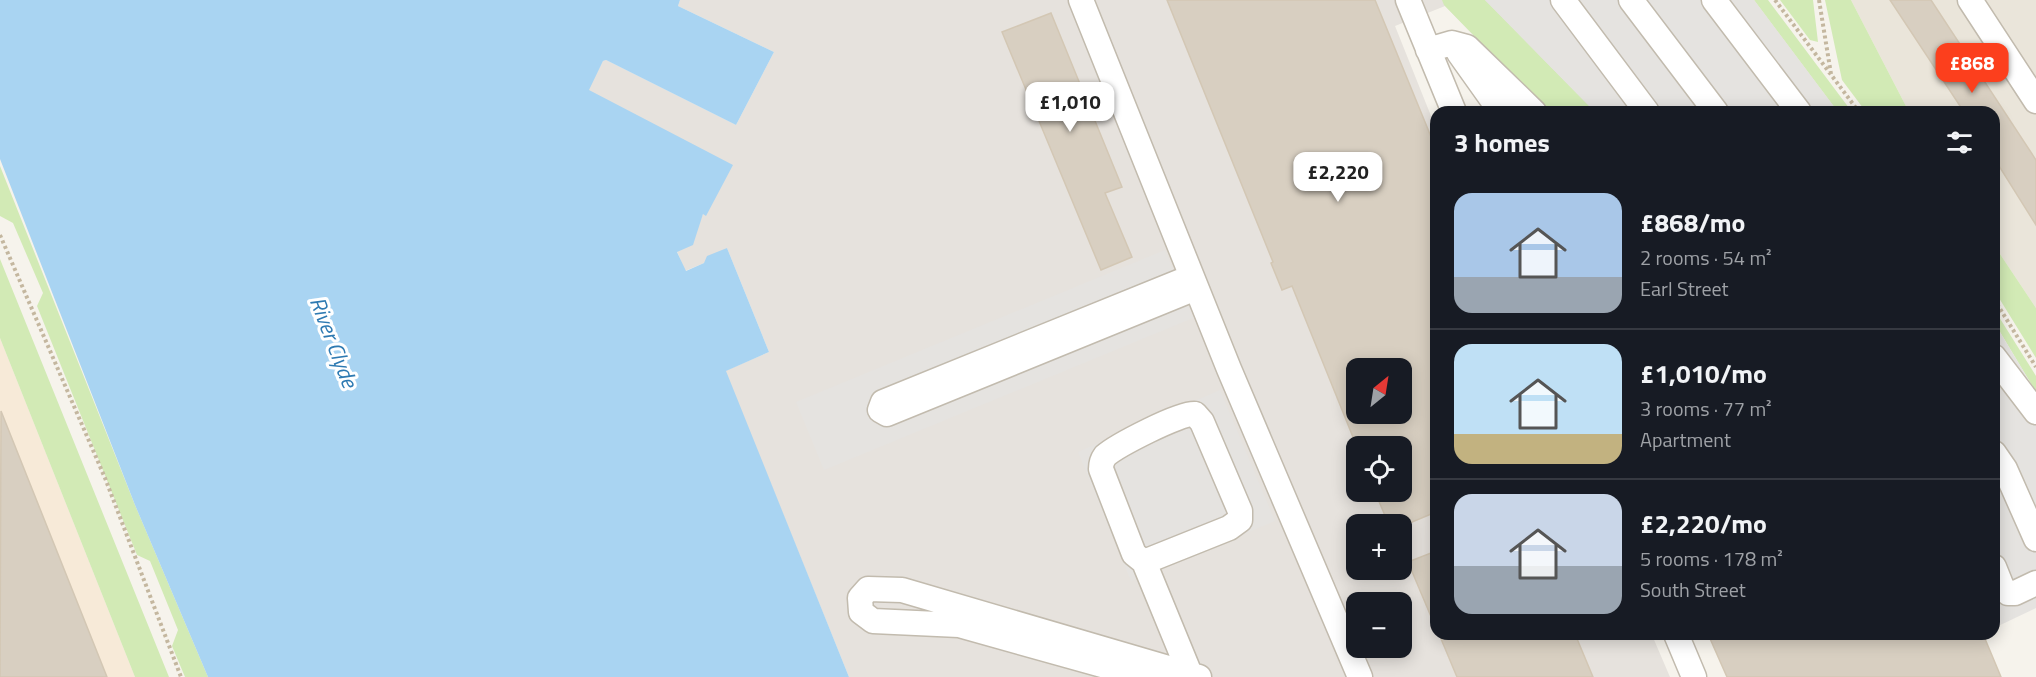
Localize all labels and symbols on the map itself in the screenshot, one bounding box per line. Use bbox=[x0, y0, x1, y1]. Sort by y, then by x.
pin: £868 bbox=[1936, 43, 2008, 94]
pin: £1,010 bbox=[1021, 82, 1119, 133]
pin: £2,220 bbox=[1289, 152, 1387, 203]
water label: River Clyde bbox=[301, 291, 368, 394]
north arrow bbox=[1346, 358, 1412, 424]

